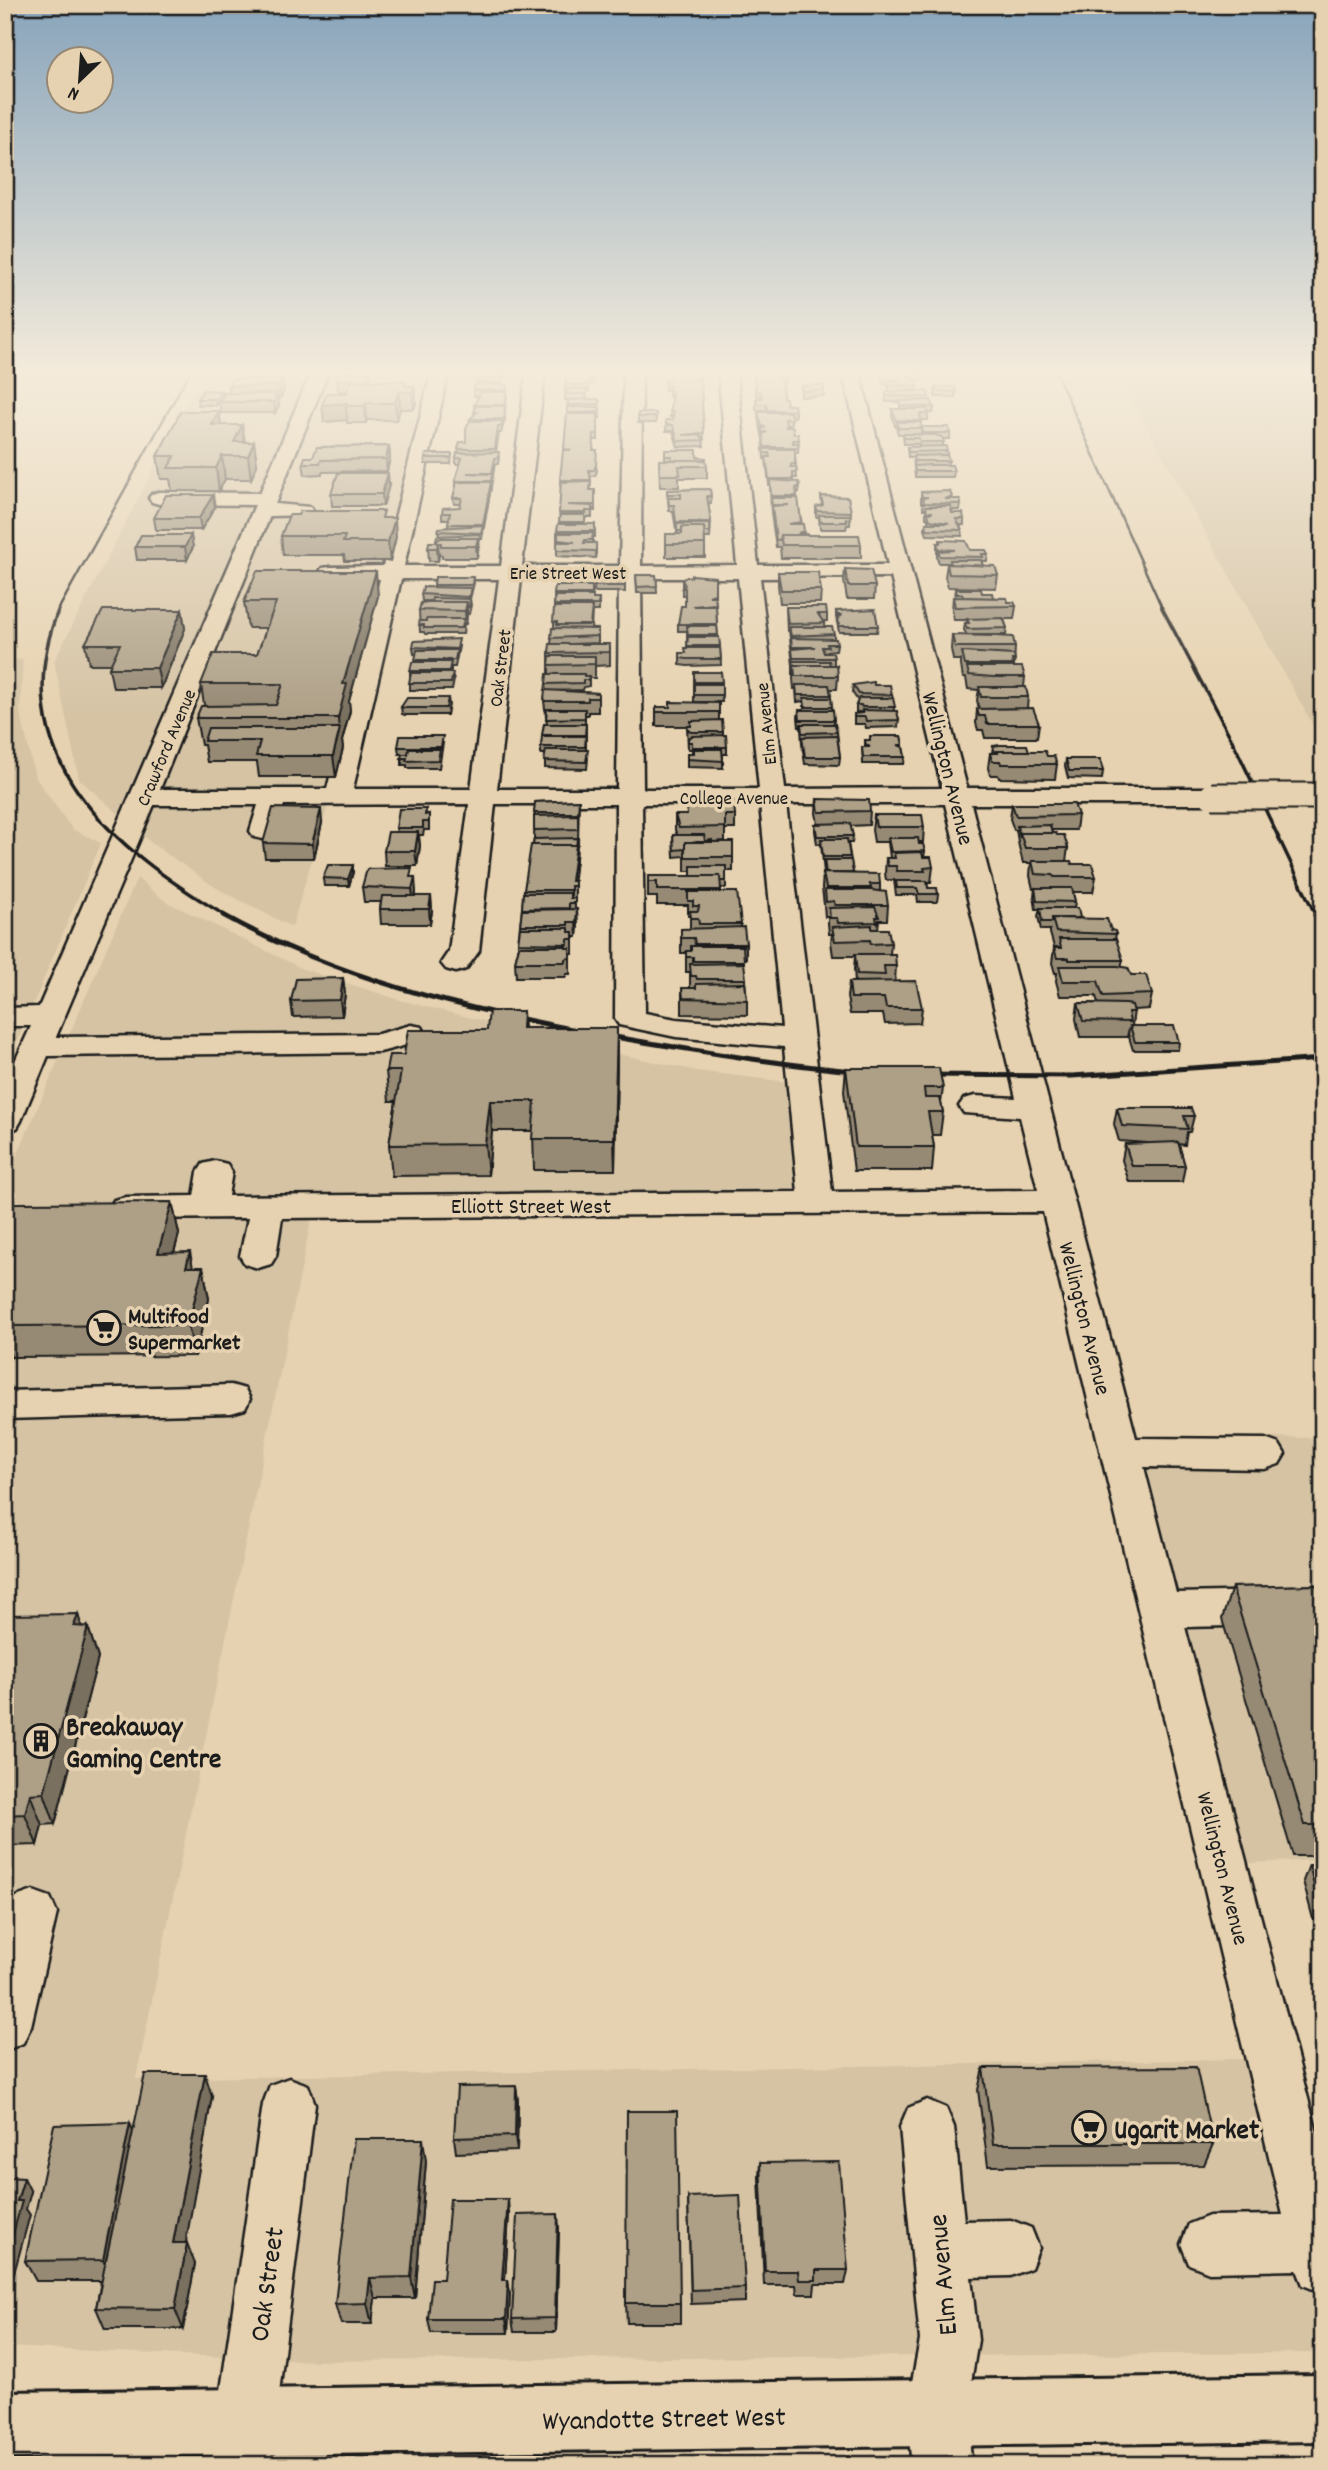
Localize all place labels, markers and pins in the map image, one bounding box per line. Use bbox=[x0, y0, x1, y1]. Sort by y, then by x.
place label: Multifood Supermarket bbox=[128, 1302, 241, 1361]
supermarket icon: Multifood Supermarket bbox=[85, 1309, 123, 1347]
place label: Breakaway Gaming Centre bbox=[66, 1710, 221, 1782]
building icon: Breakaway Gaming Centre bbox=[22, 1722, 60, 1760]
supermarket icon: Ugarit Market bbox=[1070, 2109, 1108, 2147]
place label: Ugarit Market bbox=[1114, 2113, 1260, 2153]

